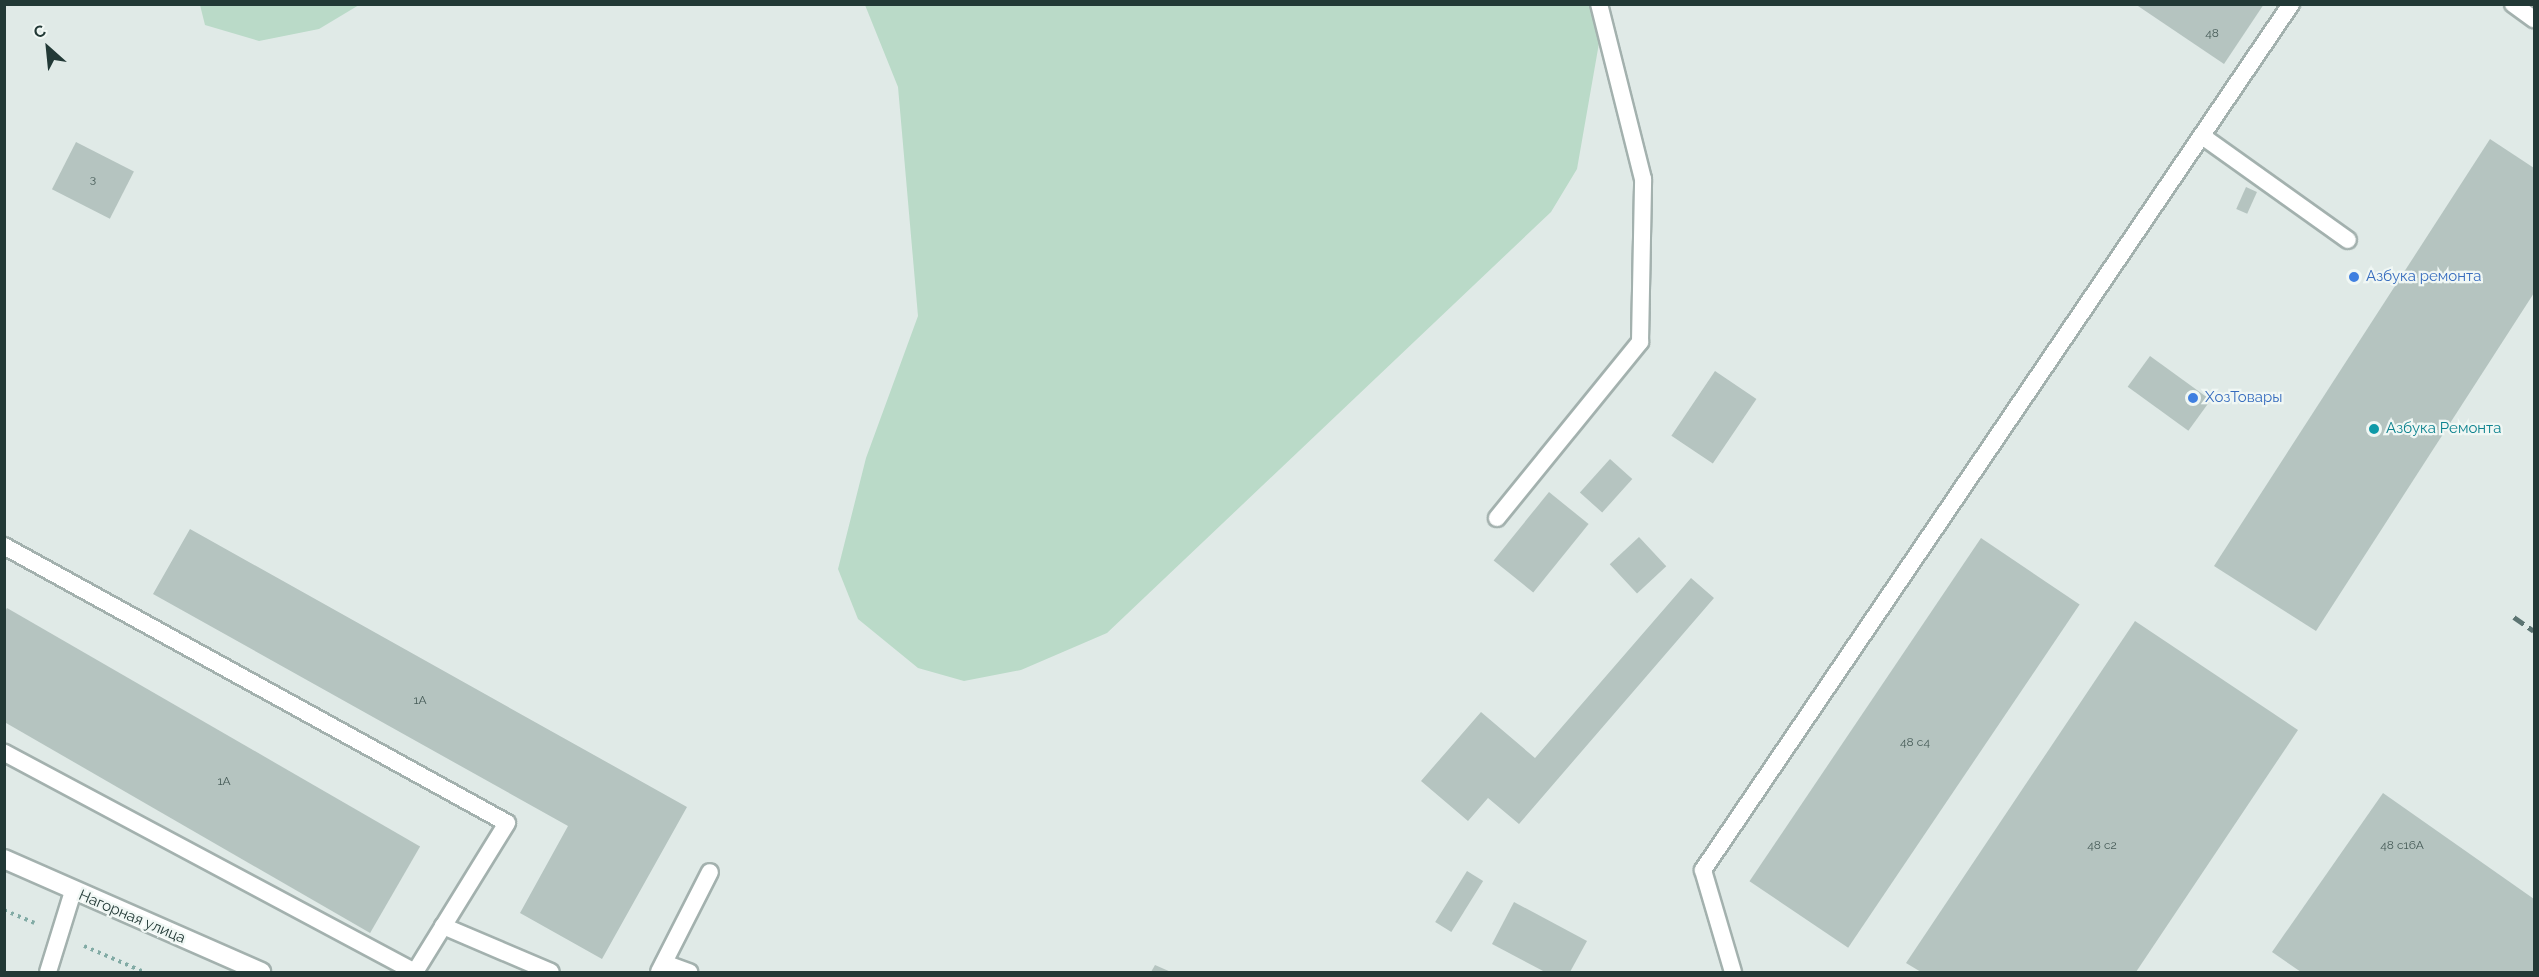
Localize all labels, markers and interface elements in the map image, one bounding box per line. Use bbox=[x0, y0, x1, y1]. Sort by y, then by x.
north arrow bbox=[18, 18, 78, 78]
text: С bbox=[30, 21, 49, 42]
house number: 48 bbox=[2205, 27, 2219, 41]
house number: 3 bbox=[90, 173, 96, 187]
place label: Азбука ремонта bbox=[2366, 268, 2481, 286]
marker: Азбука ремонта bbox=[2347, 270, 2361, 284]
place label: ХозТовары bbox=[2205, 389, 2282, 407]
marker: ХозТовары bbox=[2186, 391, 2200, 405]
place label: Азбука Ремонта bbox=[2386, 420, 2501, 438]
marker: Азбука Ремонта bbox=[2367, 422, 2381, 436]
house number: 1А bbox=[413, 694, 427, 708]
house number: 48 с4 bbox=[1900, 736, 1930, 750]
house number: 1А bbox=[217, 775, 231, 789]
house number: 48 с2 bbox=[2087, 839, 2117, 853]
house number: 48 с16А bbox=[2380, 839, 2424, 853]
street label: Нагорная улица bbox=[76, 886, 188, 948]

